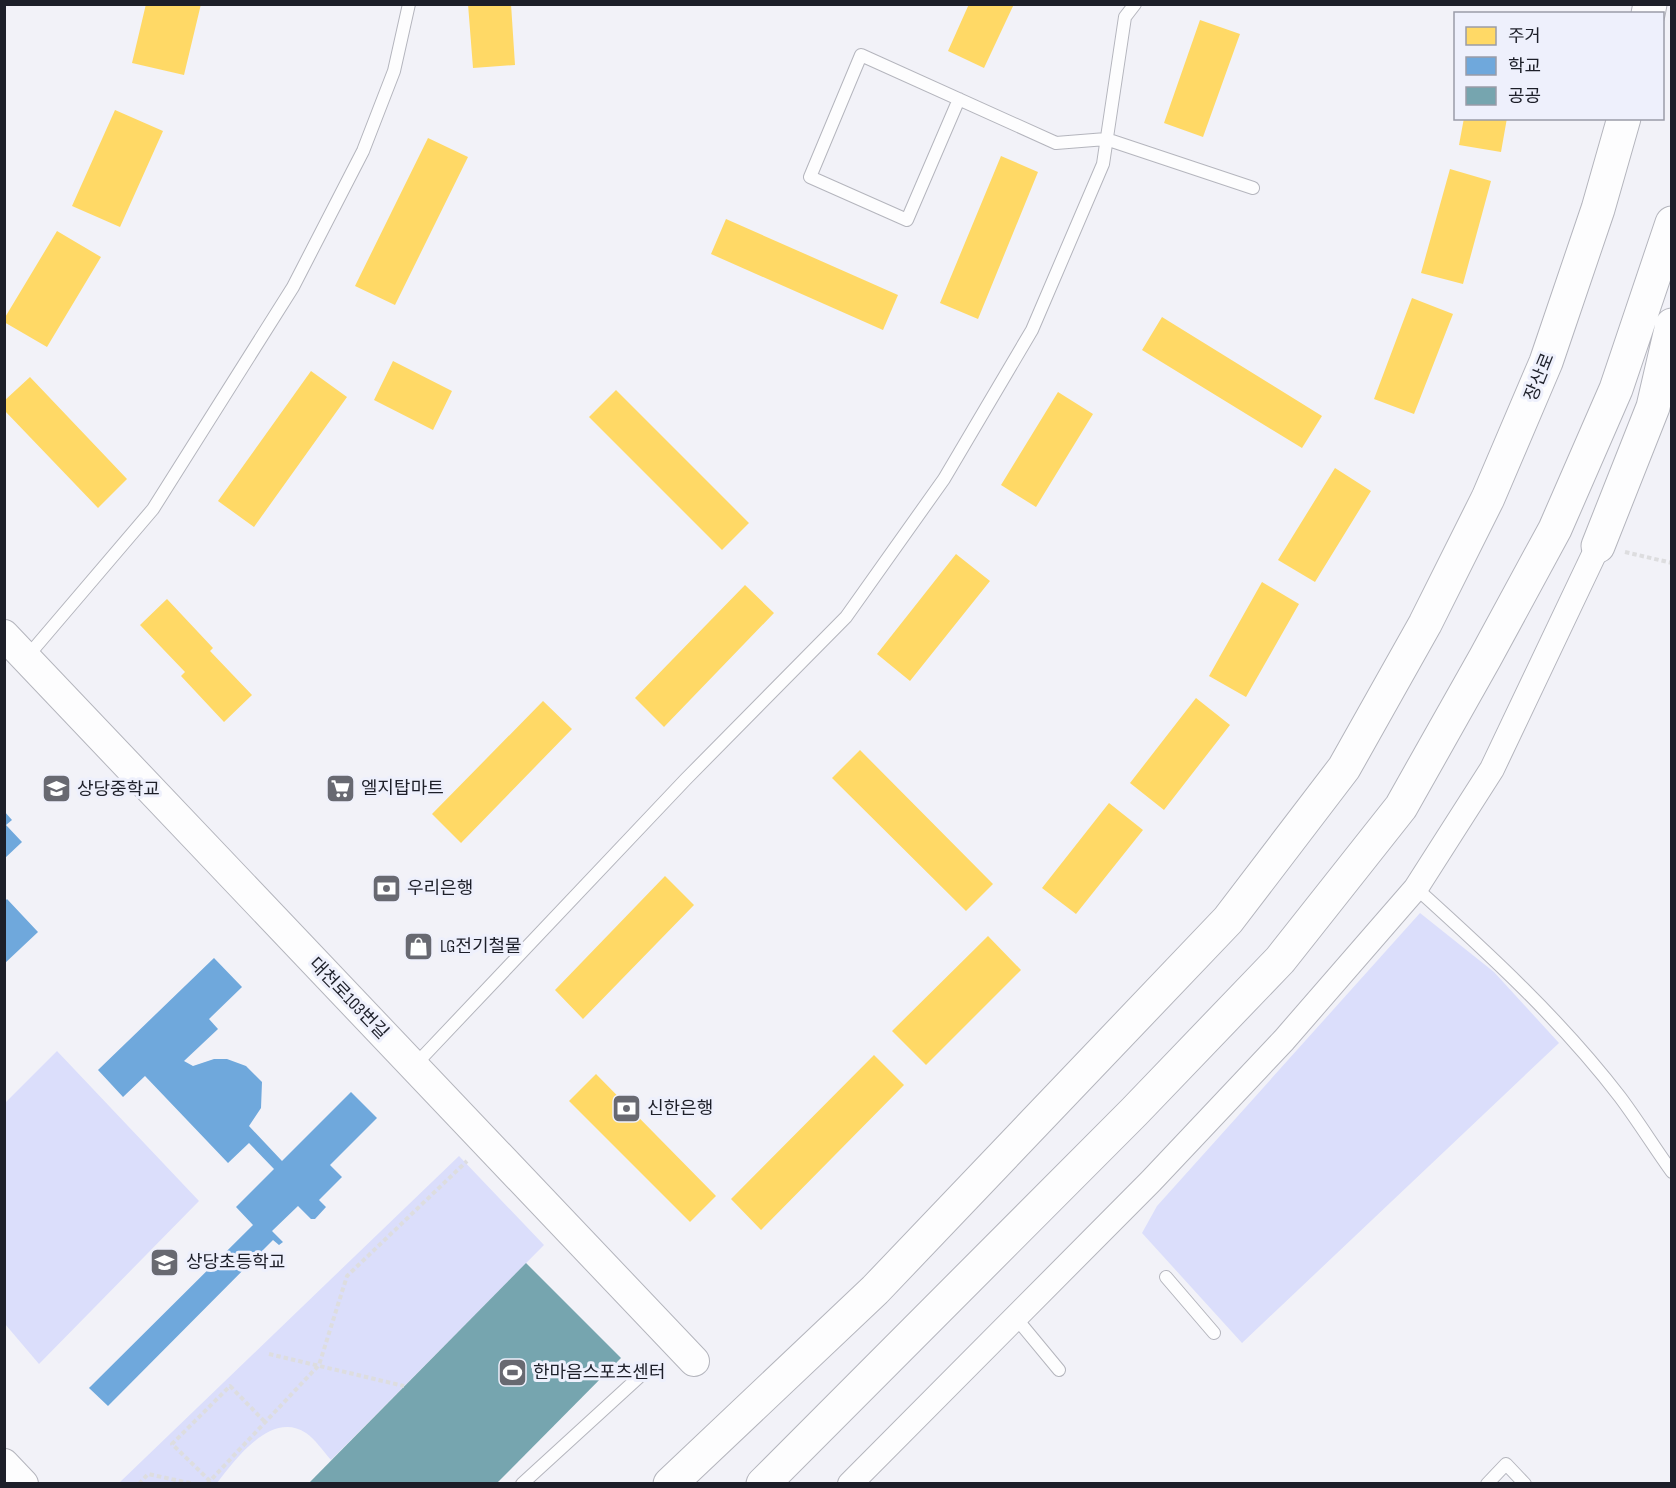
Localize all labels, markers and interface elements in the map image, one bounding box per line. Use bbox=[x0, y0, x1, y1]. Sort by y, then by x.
legend bbox=[1454, 12, 1664, 120]
text: 주거 bbox=[1508, 26, 1541, 47]
text: 학교 bbox=[1508, 56, 1541, 77]
text: 공공 bbox=[1508, 86, 1541, 107]
street label: 장산로 bbox=[1520, 350, 1559, 404]
supermarket icon: 엘지탑마트 bbox=[324, 772, 356, 804]
school or university icon: 상당중학교 bbox=[40, 773, 72, 805]
place label: 엘지탑마트 bbox=[361, 778, 444, 799]
place label: 상당중학교 bbox=[77, 779, 160, 800]
bank icon: 우리은행 bbox=[370, 872, 402, 904]
place label: 우리은행 bbox=[407, 878, 473, 899]
shop icon: LG전기철물 bbox=[403, 930, 435, 962]
place label: LG전기철물 bbox=[440, 936, 522, 957]
street label: 대천로103번길 bbox=[305, 953, 393, 1043]
bank icon: 신한은행 bbox=[610, 1092, 642, 1124]
place label: 신한은행 bbox=[647, 1098, 713, 1119]
school or university icon: 상당초등학교 bbox=[149, 1246, 181, 1278]
place label: 상당초등학교 bbox=[186, 1252, 285, 1273]
sports icon: 한마음스포츠센터 bbox=[496, 1356, 528, 1388]
place label: 한마음스포츠센터 bbox=[533, 1362, 665, 1383]

